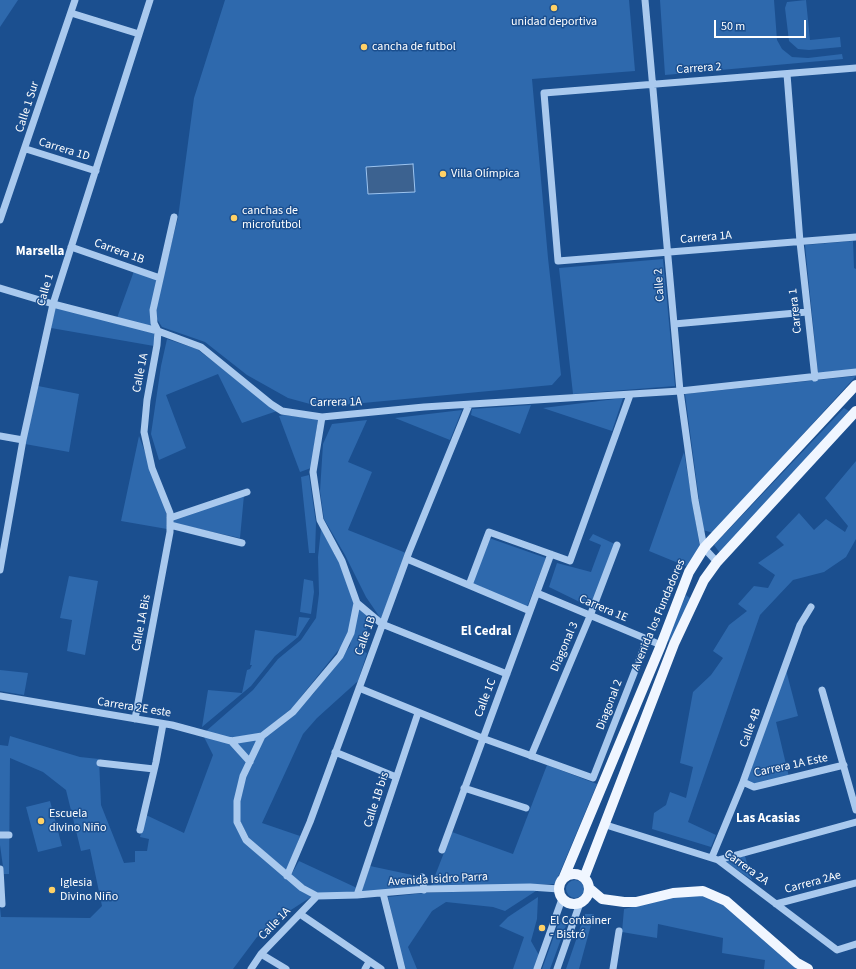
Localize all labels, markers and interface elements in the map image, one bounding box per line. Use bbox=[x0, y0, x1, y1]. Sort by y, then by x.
marker: unidad deportiva bbox=[549, 3, 559, 13]
scale bar bbox=[716, 12, 808, 38]
place label: unidad deportiva bbox=[511, 15, 597, 29]
text: 50 m bbox=[721, 18, 745, 35]
place label: cancha de futbol bbox=[372, 40, 456, 54]
marker: cancha de futbol bbox=[359, 42, 369, 52]
street label: Carrera 2 bbox=[676, 60, 722, 78]
street label: Calle 1 Sur bbox=[13, 80, 43, 134]
street label: Carrera 1D bbox=[37, 135, 91, 165]
place label: Villa Olímpica bbox=[451, 167, 520, 181]
marker: Villa Olímpica bbox=[438, 169, 448, 179]
place label: canchas de microfutbol bbox=[242, 204, 301, 232]
marker: canchas de microfutbol bbox=[229, 213, 239, 223]
street label: Carrera 1A bbox=[680, 229, 732, 247]
street label: Carrera 1B bbox=[92, 236, 146, 268]
district label: Marsella bbox=[16, 244, 64, 260]
street label: Calle 2 bbox=[652, 268, 668, 302]
street label: Calle 1 bbox=[34, 272, 58, 308]
street label: Carrera 1 bbox=[786, 288, 806, 334]
street label: Calle 1A bbox=[130, 352, 152, 394]
street label: Carrera 1A bbox=[310, 395, 362, 411]
street label: Avenida los Fundadores bbox=[629, 557, 689, 673]
street label: Carrera 1E bbox=[576, 592, 630, 626]
street label: Calle 1A Bis bbox=[129, 594, 155, 652]
street label: Calle 1B bbox=[352, 615, 380, 657]
street label: Diagonal 3 bbox=[548, 620, 582, 674]
district label: El Cedral bbox=[461, 624, 511, 640]
street label: Calle 1C bbox=[472, 677, 500, 719]
street label: Diagonal 2 bbox=[594, 678, 626, 732]
street label: Carrera 2E este bbox=[96, 695, 172, 721]
street label: Calle 4B bbox=[737, 707, 765, 749]
street label: Carrera 1A Este bbox=[753, 751, 829, 781]
street label: Calle 1B bis bbox=[361, 770, 393, 830]
place label: Escuela divino Niño bbox=[49, 807, 106, 835]
district label: Las Acasias bbox=[736, 811, 800, 827]
marker: Escuela divino Niño bbox=[36, 816, 46, 826]
street label: Carrera 2A bbox=[721, 847, 771, 889]
street label: Carrera 2Ae bbox=[783, 869, 843, 897]
street label: Avenida Isidro Parra bbox=[388, 870, 488, 890]
place label: Iglesia Divino Niño bbox=[60, 876, 118, 904]
marker: Iglesia Divino Niño bbox=[47, 885, 57, 895]
street label: Calle 1A bbox=[256, 905, 294, 943]
place label: El Container - Bistró bbox=[550, 914, 611, 942]
marker: El Container - Bistró bbox=[537, 923, 547, 933]

